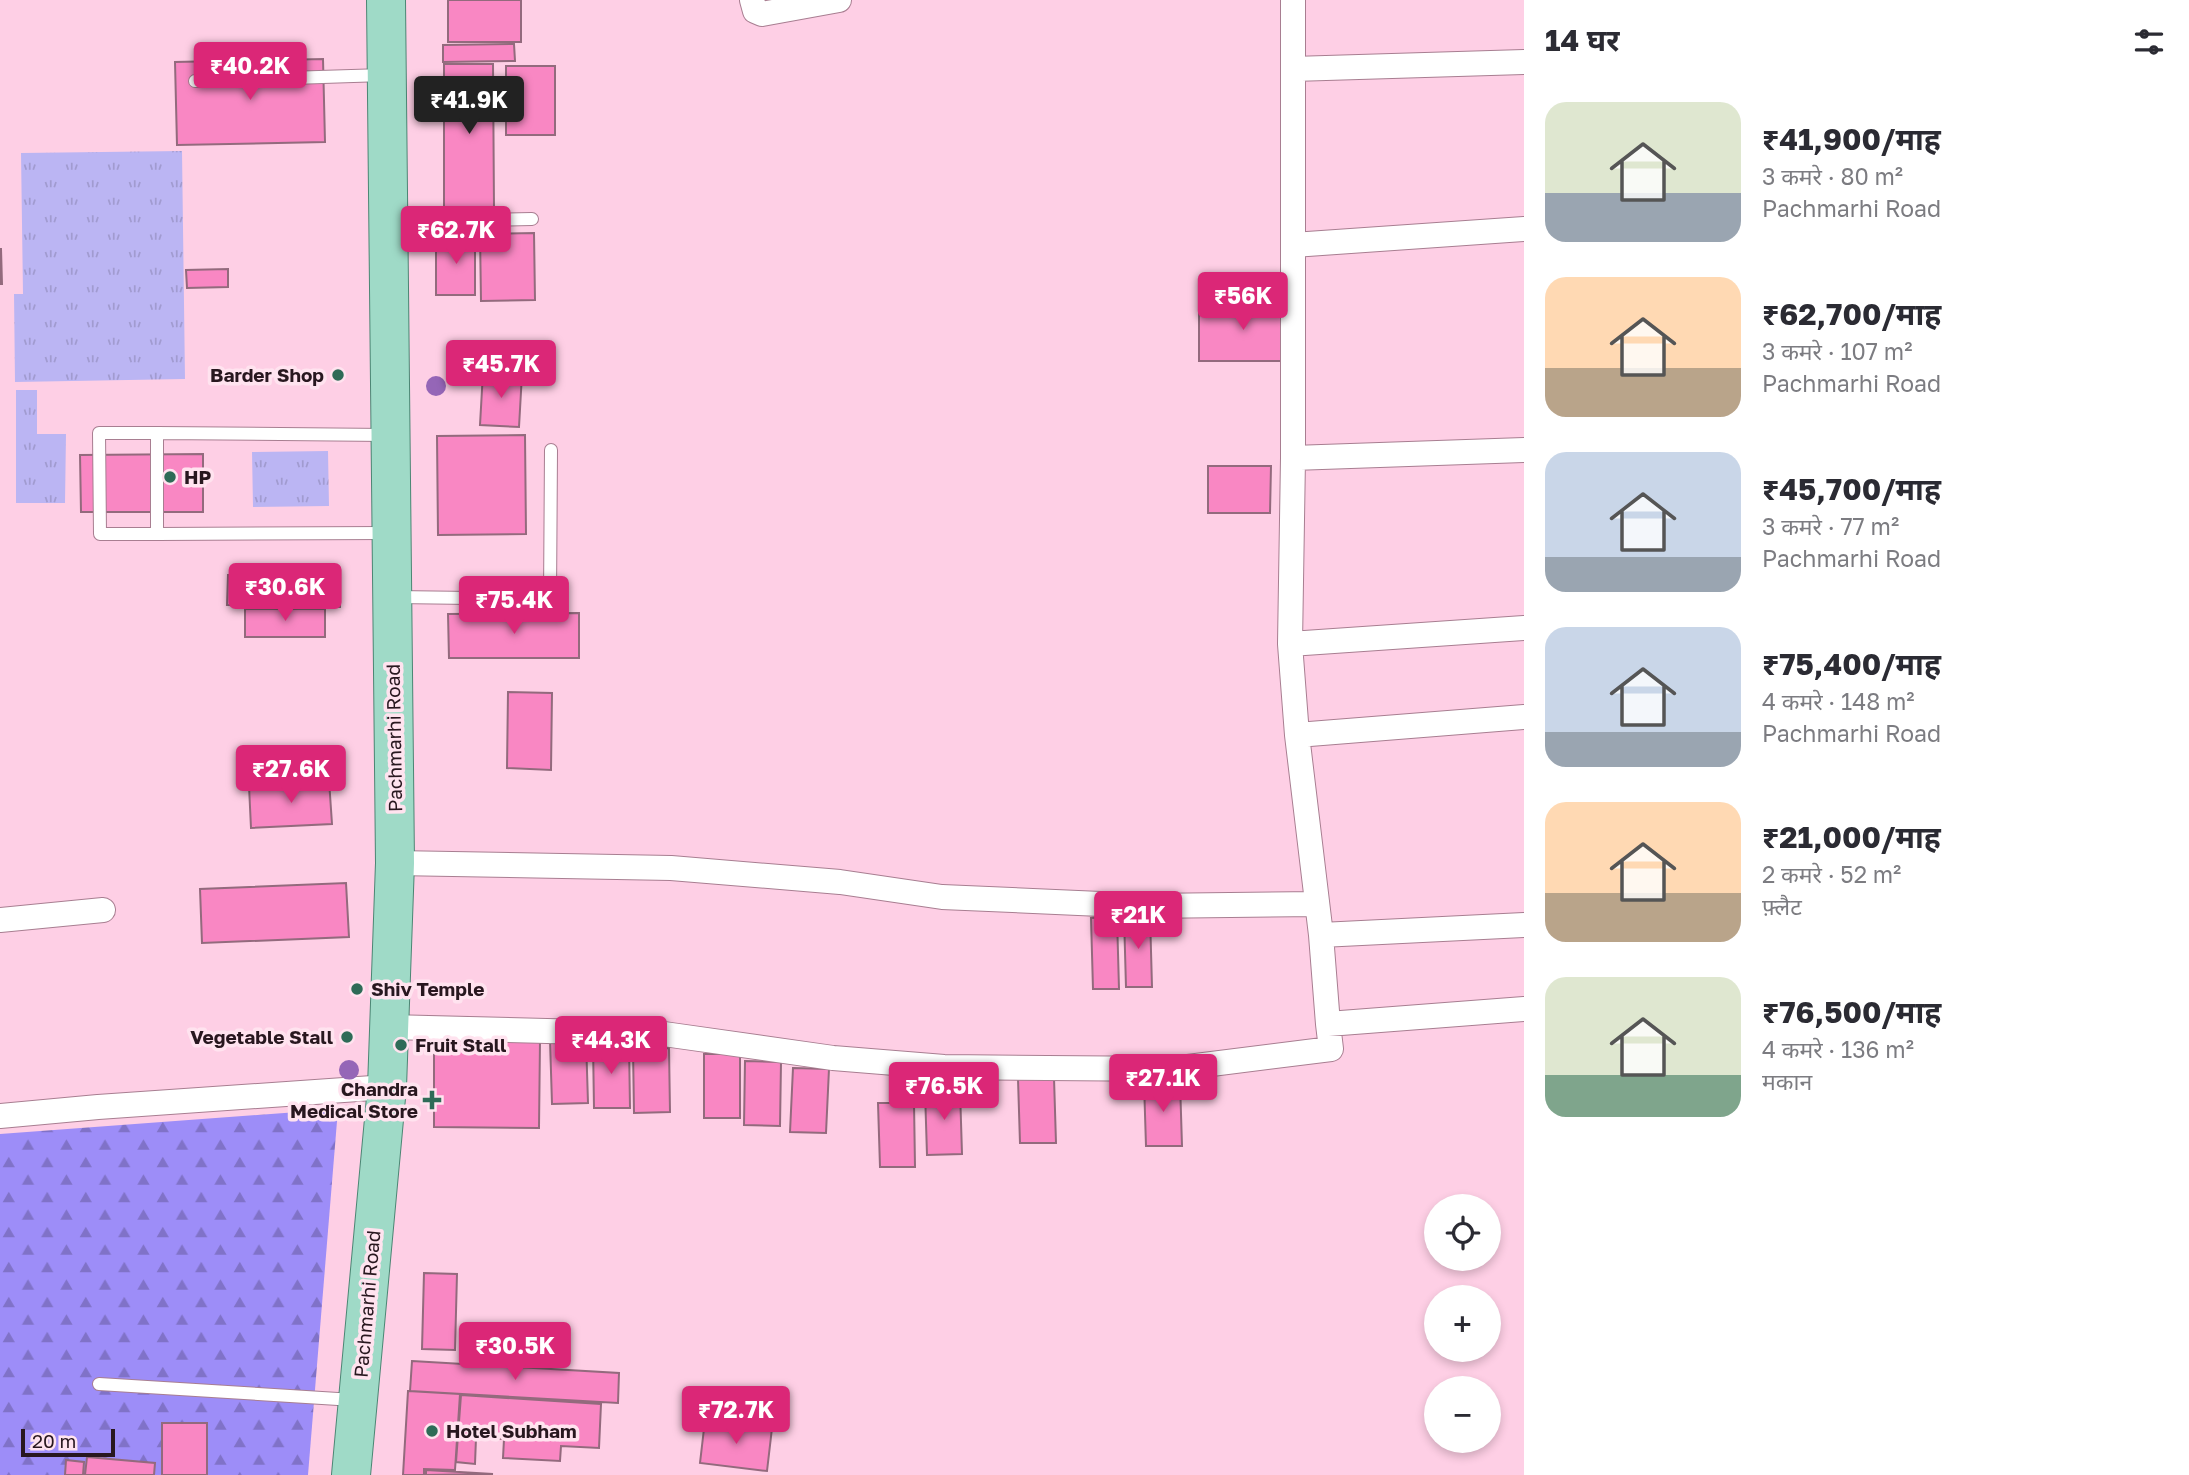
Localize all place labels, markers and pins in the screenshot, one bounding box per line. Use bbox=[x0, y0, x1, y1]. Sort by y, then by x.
pin: ₹40.2K bbox=[193, 42, 307, 102]
pin: ₹41.9K bbox=[412, 76, 526, 136]
pin: ₹62.7K bbox=[399, 206, 513, 266]
pin: ₹56K bbox=[1202, 272, 1284, 332]
pin: ₹45.7K bbox=[444, 340, 558, 400]
place label: Barder Shop bbox=[210, 363, 324, 386]
marker: Barder Shop bbox=[330, 367, 346, 383]
place label: HP bbox=[184, 465, 211, 488]
marker: HP bbox=[162, 469, 178, 485]
pin: ₹30.6K bbox=[228, 564, 342, 623]
pin: ₹75.4K bbox=[457, 576, 571, 636]
pin: ₹27.6K bbox=[234, 746, 348, 805]
pin: ₹21K bbox=[1097, 892, 1179, 951]
place label: Shiv Temple bbox=[371, 977, 484, 1000]
marker: Shiv Temple bbox=[349, 981, 365, 997]
pin: ₹44.3K bbox=[554, 1016, 668, 1076]
place label: Vegetable Stall bbox=[190, 1025, 333, 1048]
marker: Vegetable Stall bbox=[339, 1029, 355, 1045]
place label: Fruit Stall bbox=[415, 1033, 506, 1056]
marker: Fruit Stall bbox=[393, 1037, 409, 1053]
pin: ₹27.1K bbox=[1106, 1054, 1220, 1114]
pin: ₹76.5K bbox=[887, 1062, 1001, 1122]
place label: Chandra Medical Store bbox=[290, 1077, 418, 1122]
marker: Chandra Medical Store bbox=[424, 1092, 440, 1108]
pin: ₹30.5K bbox=[458, 1322, 572, 1382]
pin: ₹72.7K bbox=[679, 1386, 793, 1446]
place label: Hotel Subham bbox=[446, 1419, 577, 1442]
marker: Hotel Subham bbox=[424, 1423, 440, 1439]

